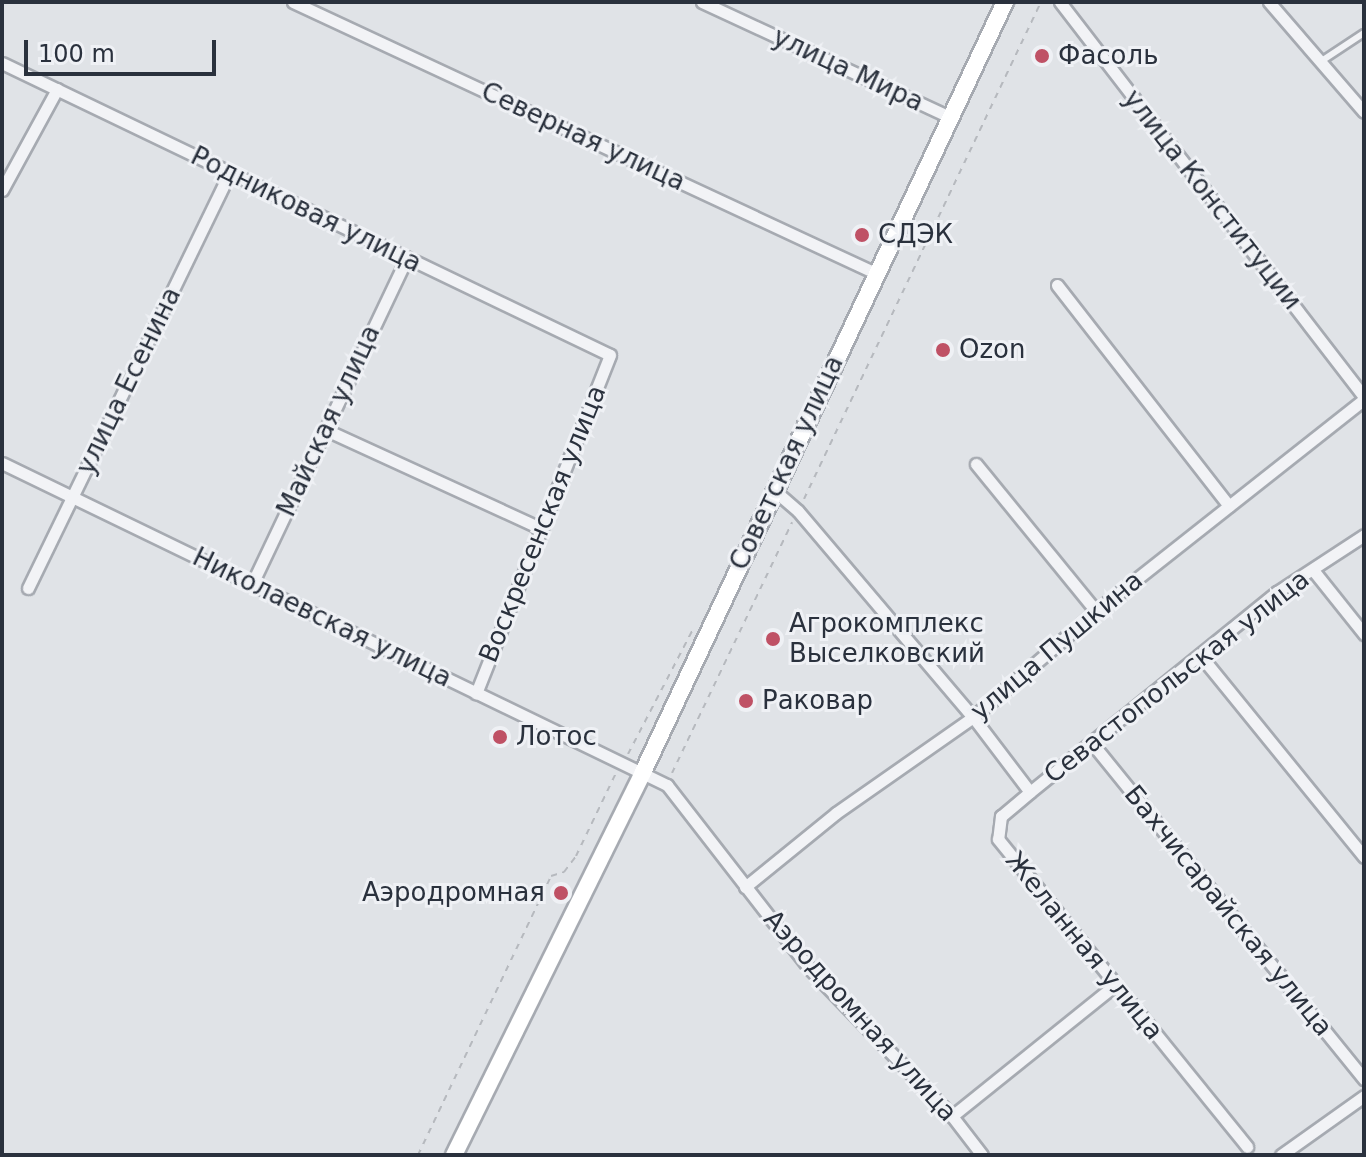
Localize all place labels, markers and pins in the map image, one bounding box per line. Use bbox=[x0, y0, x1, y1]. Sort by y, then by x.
place label: Фасоль bbox=[1058, 40, 1158, 72]
marker: Фасоль bbox=[1033, 47, 1051, 65]
place label: СДЭК bbox=[878, 219, 953, 251]
marker: СДЭК bbox=[853, 226, 871, 244]
place label: Ozon bbox=[959, 334, 1025, 366]
marker: Ozon bbox=[934, 341, 952, 359]
place label: Агрокомплекс Выселковский bbox=[789, 608, 985, 670]
marker: Агрокомплекс Выселковский bbox=[764, 630, 782, 648]
place label: Раковар bbox=[762, 685, 873, 717]
marker: Раковар bbox=[737, 692, 755, 710]
place label: Лотос bbox=[516, 721, 597, 753]
marker: Лотос bbox=[491, 728, 509, 746]
place label: Аэродромная bbox=[362, 877, 545, 909]
marker: Аэродромная bbox=[552, 884, 570, 902]

